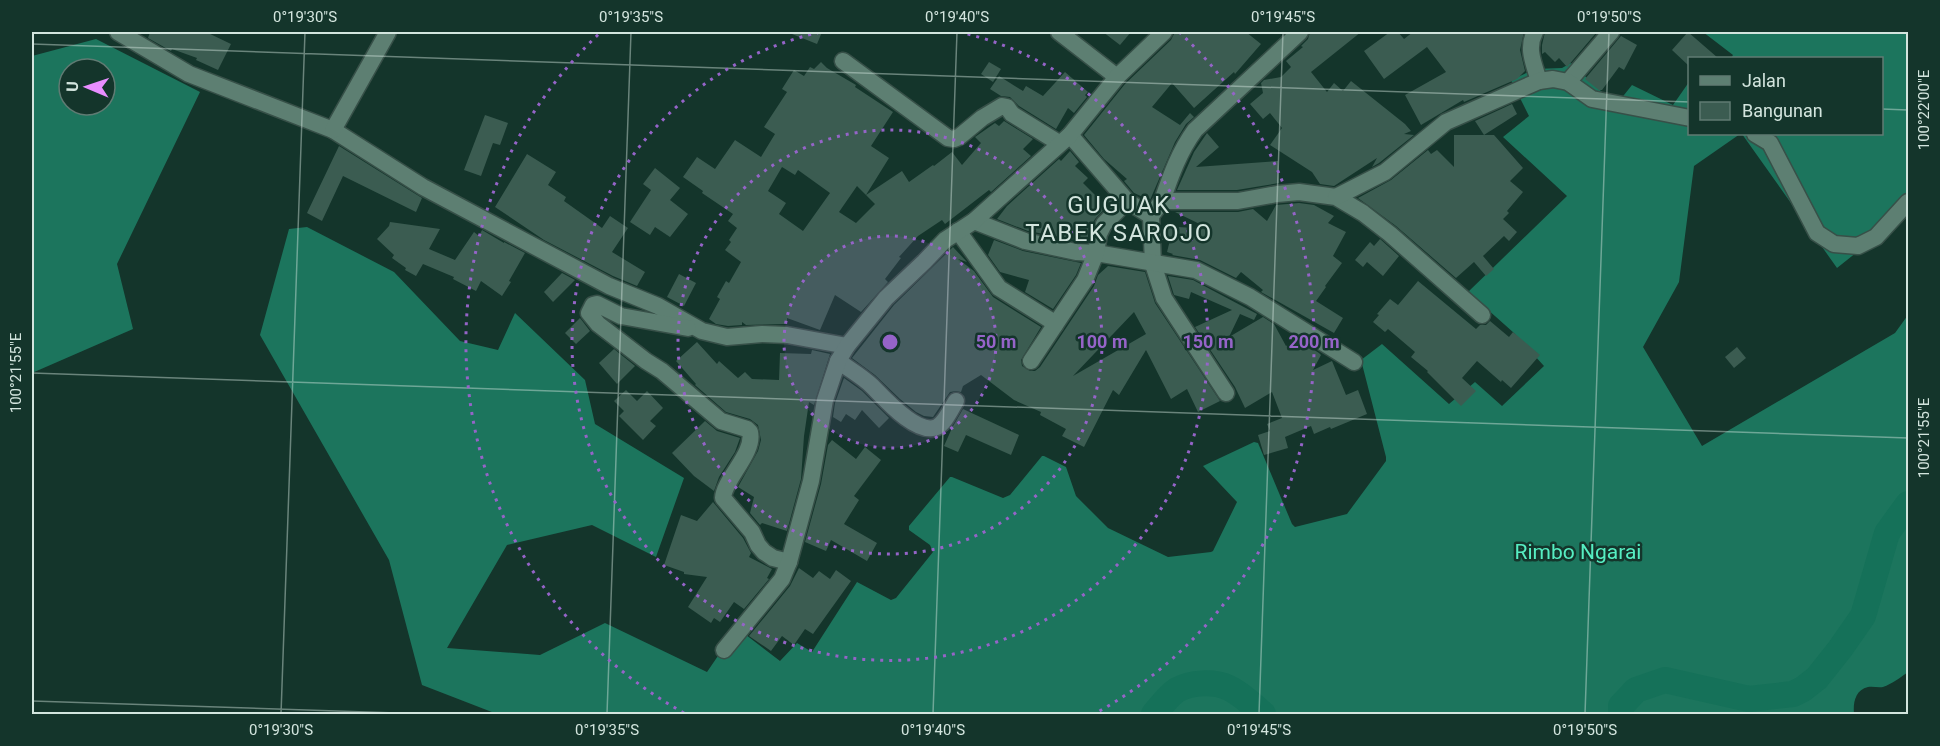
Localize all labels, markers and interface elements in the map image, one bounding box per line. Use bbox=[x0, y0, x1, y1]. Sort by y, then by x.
text: 0°19'30"S bbox=[273, 8, 337, 26]
text: 0°19'35"S bbox=[599, 8, 663, 26]
text: 0°19'40"S bbox=[925, 8, 989, 26]
text: 0°19'45"S bbox=[1251, 8, 1315, 26]
text: 0°19'50"S bbox=[1577, 8, 1641, 26]
north arrow bbox=[57, 57, 117, 117]
legend bbox=[1688, 57, 1883, 135]
text: 100°22'00"E bbox=[1915, 69, 1933, 150]
text: Jalan bbox=[1742, 70, 1786, 91]
text: U bbox=[63, 81, 82, 92]
text: Bangunan bbox=[1742, 100, 1823, 121]
district label: GUGUAK TABEK SAROJO bbox=[1025, 191, 1213, 247]
text: 50 m bbox=[976, 331, 1016, 352]
text: 100 m bbox=[1076, 331, 1128, 352]
text: 150 m bbox=[1182, 331, 1234, 352]
text: 200 m bbox=[1288, 331, 1340, 352]
text: 100°21'55"E bbox=[7, 332, 25, 413]
centre of rings bbox=[880, 332, 900, 352]
text: 100°21'55"E bbox=[1915, 397, 1933, 478]
park label: Rimbo Ngarai bbox=[1515, 540, 1641, 564]
text: 0°19'30"S bbox=[249, 721, 313, 739]
text: 0°19'35"S bbox=[575, 721, 639, 739]
text: 0°19'40"S bbox=[901, 721, 965, 739]
text: 0°19'45"S bbox=[1227, 721, 1291, 739]
text: 0°19'50"S bbox=[1553, 721, 1617, 739]

